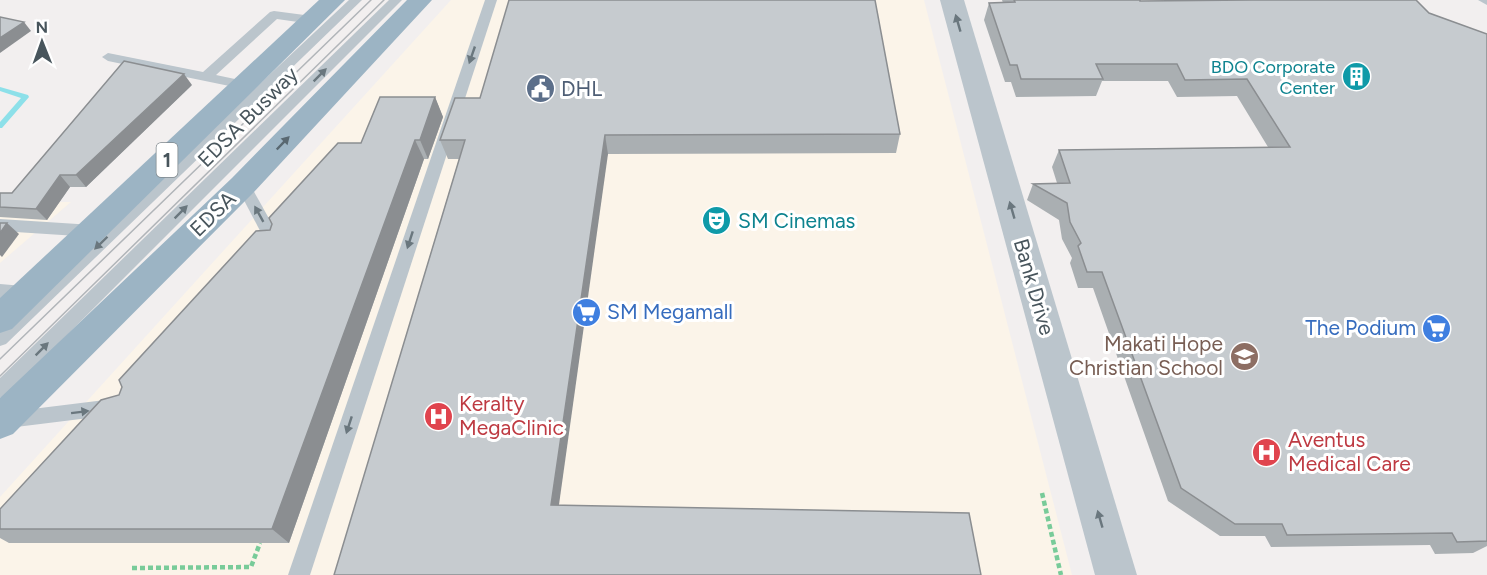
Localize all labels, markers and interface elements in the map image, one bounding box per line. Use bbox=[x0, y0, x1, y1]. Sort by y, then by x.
north arrow bbox=[12, 12, 72, 72]
one-way arrow bbox=[953, 14, 963, 32]
text: N bbox=[35, 18, 48, 37]
one-way arrow bbox=[467, 46, 476, 64]
place label: BDO Corporate Center bbox=[1211, 56, 1335, 99]
street label: EDSA Busway bbox=[192, 61, 303, 172]
building icon: BDO Corporate Center bbox=[1340, 61, 1372, 93]
one-way arrow bbox=[312, 69, 326, 83]
public building icon: DHL bbox=[524, 73, 556, 105]
place label: DHL bbox=[561, 76, 602, 101]
one-way arrow bbox=[276, 136, 290, 150]
road number: 1 bbox=[156, 143, 178, 177]
street label: EDSA bbox=[185, 186, 241, 241]
one-way arrow bbox=[1007, 201, 1016, 219]
one-way arrow bbox=[173, 205, 188, 219]
theatre icon: SM Cinemas bbox=[701, 205, 733, 237]
one-way arrow bbox=[254, 206, 264, 223]
place label: SM Cinemas bbox=[738, 208, 855, 233]
one-way arrow bbox=[405, 231, 415, 249]
one-way arrow bbox=[94, 236, 108, 250]
street label: Bank Drive bbox=[1009, 236, 1060, 338]
supermarket icon: SM Megamall bbox=[570, 296, 602, 328]
place label: SM Megamall bbox=[607, 299, 733, 324]
supermarket icon: The Podium bbox=[1421, 312, 1453, 344]
place label: The Podium bbox=[1305, 315, 1416, 340]
place label: Makati Hope Christian School bbox=[1069, 331, 1223, 380]
school or university icon: Makati Hope Christian School bbox=[1228, 340, 1260, 372]
one-way arrow bbox=[34, 342, 48, 356]
place label: Keralty MegaClinic bbox=[459, 391, 564, 440]
hospital icon: Keralty MegaClinic bbox=[422, 400, 454, 432]
one-way arrow bbox=[71, 407, 90, 416]
one-way arrow bbox=[343, 416, 353, 434]
place label: Aventus Medical Care bbox=[1288, 427, 1411, 476]
hospital icon: Aventus Medical Care bbox=[1251, 436, 1283, 468]
one-way arrow bbox=[1095, 510, 1104, 528]

